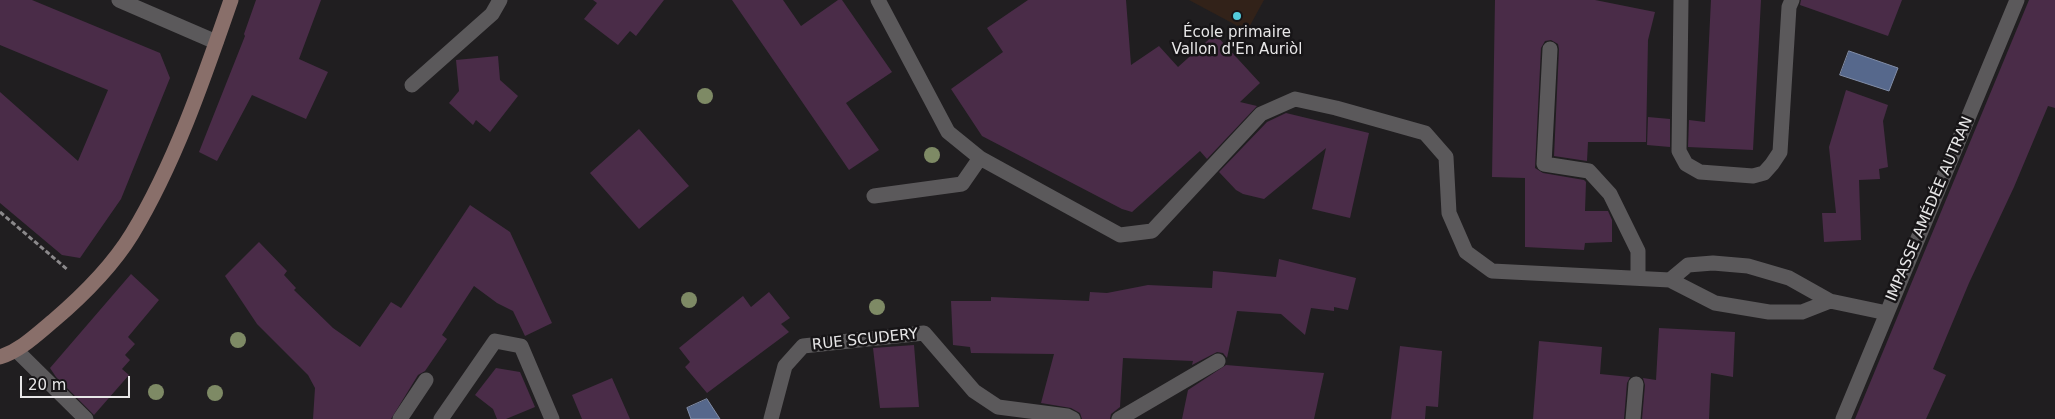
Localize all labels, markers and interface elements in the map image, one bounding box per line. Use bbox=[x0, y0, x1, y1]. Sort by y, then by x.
marker: École primaire Vallon d'En Auriòl bbox=[1231, 10, 1243, 22]
place label: École primaire Vallon d'En Auriòl bbox=[1172, 24, 1302, 59]
street label: IMPASSE AMÉDÉE AUTRAN bbox=[1883, 114, 1977, 304]
street label: RUE SCUDERY bbox=[811, 325, 919, 355]
scale bar bbox=[22, 366, 132, 398]
text: 20 m bbox=[28, 376, 66, 394]

